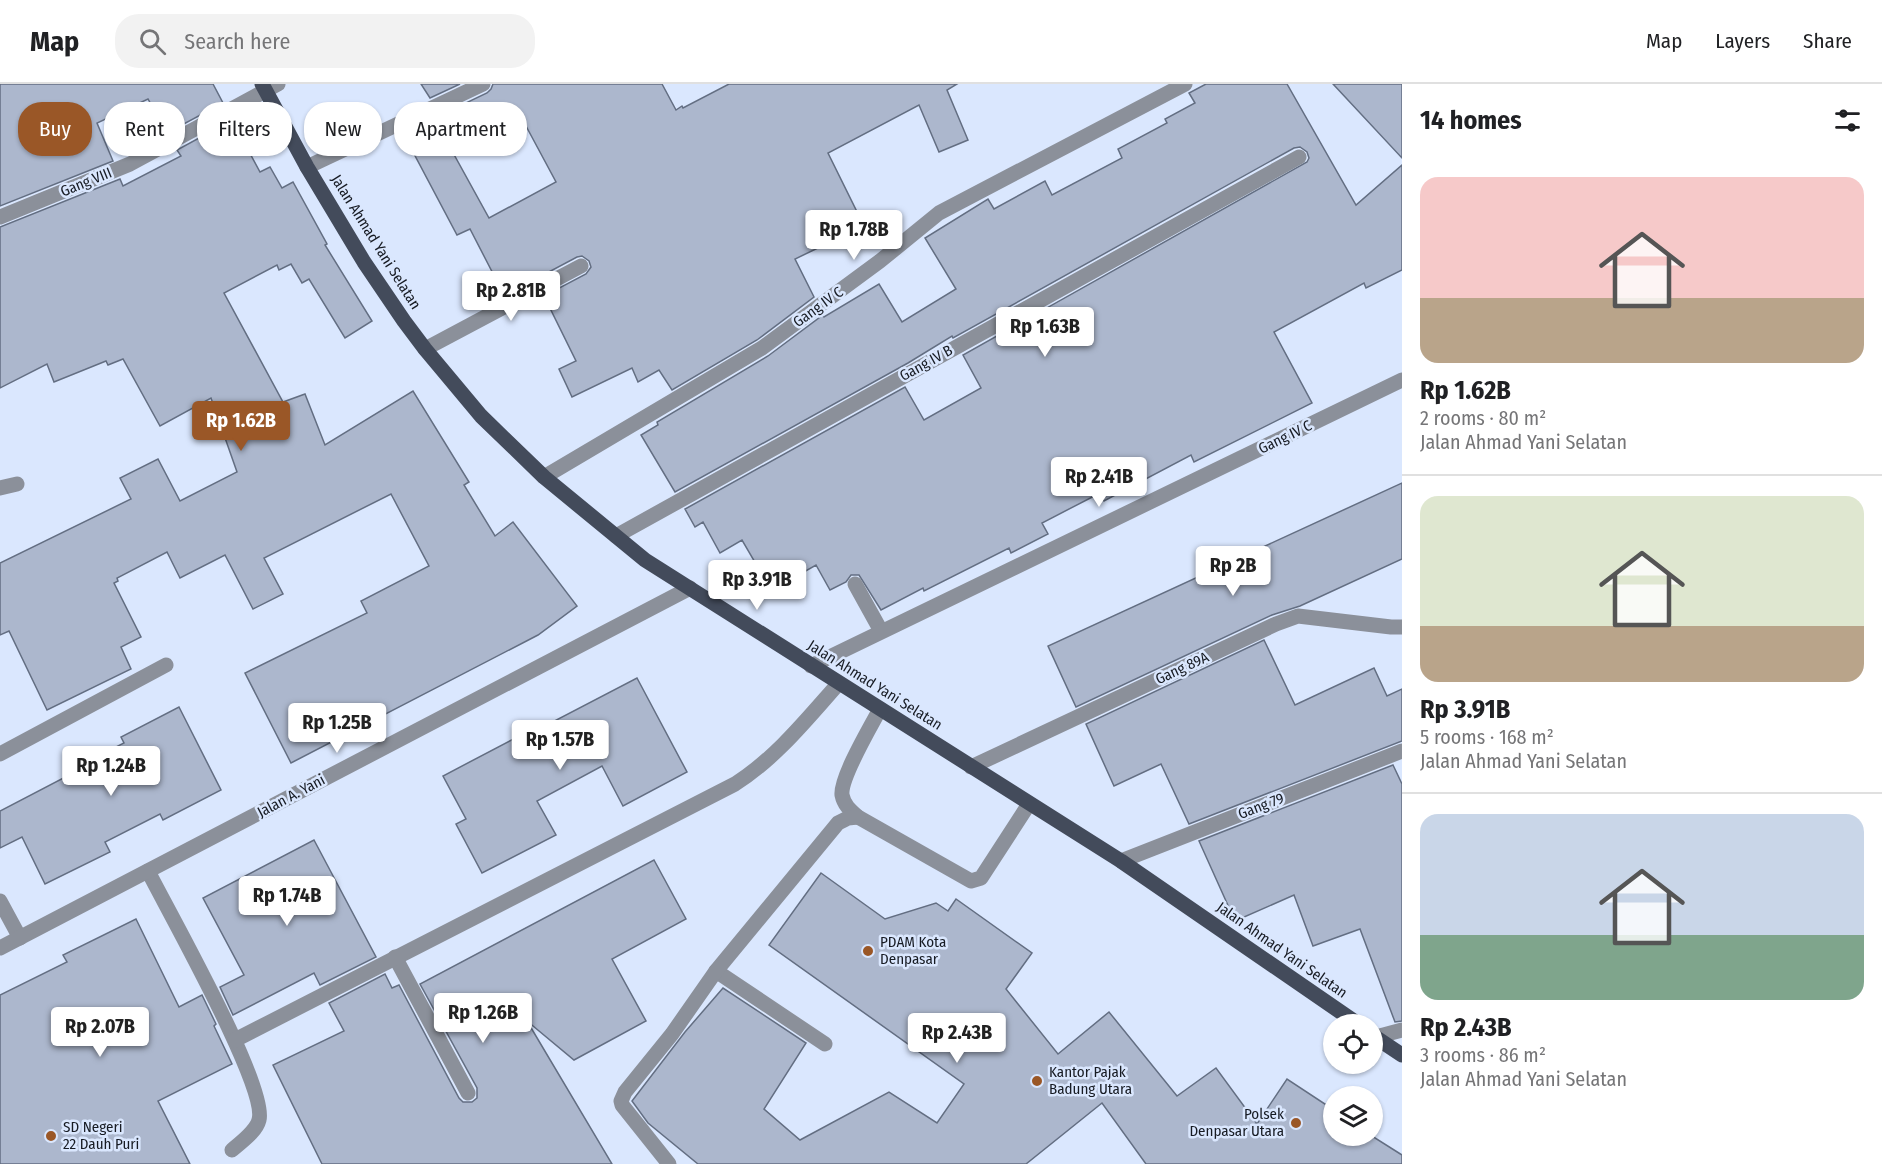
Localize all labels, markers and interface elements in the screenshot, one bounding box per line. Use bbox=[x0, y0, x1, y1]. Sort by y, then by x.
search box bbox=[115, 14, 535, 68]
text: Map bbox=[30, 25, 79, 58]
icon: search bbox=[136, 25, 169, 58]
text: Search here bbox=[184, 28, 290, 55]
text: Map bbox=[1646, 28, 1682, 54]
text: Layers bbox=[1715, 28, 1770, 54]
text: Share bbox=[1803, 28, 1852, 54]
chip: Buy bbox=[18, 102, 92, 156]
chip: Rent bbox=[104, 102, 185, 156]
chip: Filters bbox=[197, 102, 292, 156]
chip: New bbox=[304, 102, 382, 156]
chip: Apartment bbox=[394, 102, 527, 156]
icon: filters bbox=[1831, 104, 1864, 137]
text: 14 homes bbox=[1420, 105, 1522, 136]
street label: Gang VIII bbox=[58, 164, 114, 200]
street label: Jalan Ahmad Yani Selatan bbox=[327, 171, 425, 313]
pin: Rp 1.78B bbox=[792, 210, 916, 261]
icon: home bbox=[1588, 216, 1696, 324]
text: Rp 1.78B bbox=[819, 217, 889, 241]
pin: Rp 2.81B bbox=[449, 271, 573, 322]
text: Rp 2.81B bbox=[476, 278, 546, 302]
street label: Gang IV C bbox=[790, 283, 847, 331]
pin: Rp 1.63B bbox=[983, 307, 1107, 358]
text: Rp 1.63B bbox=[1010, 314, 1080, 338]
street label: Gang IV B bbox=[896, 341, 956, 385]
text: Rp 1.62B bbox=[1420, 375, 1511, 406]
pin: Rp 1.62B bbox=[179, 401, 303, 452]
text: 2 rooms · 80 m² bbox=[1420, 406, 1546, 430]
text: Rp 1.62B bbox=[206, 408, 276, 432]
street label: Gang IV C bbox=[1255, 416, 1315, 458]
text: Jalan Ahmad Yani Selatan bbox=[1420, 430, 1627, 454]
pin: Rp 2.41B bbox=[1037, 457, 1161, 508]
text: Rp 2.41B bbox=[1065, 464, 1133, 488]
icon: home bbox=[1588, 535, 1696, 643]
pin: Rp 2B bbox=[1191, 546, 1275, 597]
text: Rp 2B bbox=[1210, 553, 1256, 577]
pin: Rp 3.91B bbox=[695, 560, 819, 611]
text: Rp 3.91B bbox=[722, 567, 792, 591]
street label: Jalan Ahmad Yani Selatan bbox=[804, 636, 946, 734]
street label: Gang 89A bbox=[1152, 648, 1212, 688]
text: Rp 3.91B bbox=[1420, 694, 1510, 725]
pin: Rp 1.25B bbox=[275, 703, 399, 754]
text: Rp 1.25B bbox=[302, 710, 372, 734]
pin: Rp 1.57B bbox=[498, 720, 622, 771]
text: 5 rooms · 168 m² bbox=[1420, 725, 1554, 749]
text: Rp 1.57B bbox=[526, 727, 594, 751]
pin: Rp 1.24B bbox=[49, 746, 173, 797]
text: Jalan Ahmad Yani Selatan bbox=[1420, 749, 1627, 773]
text: Rp 1.24B bbox=[76, 753, 146, 777]
street label: Jalan A. Yani bbox=[254, 771, 328, 821]
street label: Gang 79 bbox=[1236, 789, 1286, 823]
icon: home bbox=[1588, 853, 1696, 961]
pin: Rp 1.74B bbox=[225, 876, 349, 927]
text: Rp 1.74B bbox=[253, 883, 321, 907]
street label: Jalan Ahmad Yani Selatan bbox=[1213, 898, 1351, 1002]
place label: PDAM Kota Denpasar bbox=[880, 933, 946, 968]
marker: PDAM Kota Denpasar bbox=[861, 944, 875, 958]
pin: Rp 1.26B bbox=[421, 993, 545, 1044]
text: Rp 1.26B bbox=[448, 1000, 518, 1024]
pin: Rp 2.07B bbox=[38, 1007, 162, 1058]
text: Rp 2.43B bbox=[1420, 1012, 1511, 1043]
pin: Rp 2.43B bbox=[895, 1013, 1019, 1064]
text: Rp 2.07B bbox=[65, 1014, 135, 1038]
map controls bbox=[1323, 1014, 1383, 1146]
button: locate bbox=[1323, 1014, 1383, 1074]
text: Rp 2.43B bbox=[922, 1020, 992, 1044]
text: 3 rooms · 86 m² bbox=[1420, 1043, 1546, 1067]
place label: Kantor Pajak Badung Utara bbox=[1049, 1063, 1132, 1098]
text: Jalan Ahmad Yani Selatan bbox=[1420, 1067, 1627, 1091]
marker: Kantor Pajak Badung Utara bbox=[1030, 1074, 1044, 1088]
button: layers bbox=[1323, 1086, 1383, 1146]
place label: Polsek Denpasar Utara bbox=[1189, 1105, 1284, 1140]
marker: Polsek Denpasar Utara bbox=[1289, 1116, 1303, 1130]
place label: SD Negeri 22 Dauh Puri bbox=[63, 1118, 139, 1153]
marker: SD Negeri 22 Dauh Puri bbox=[44, 1129, 58, 1143]

